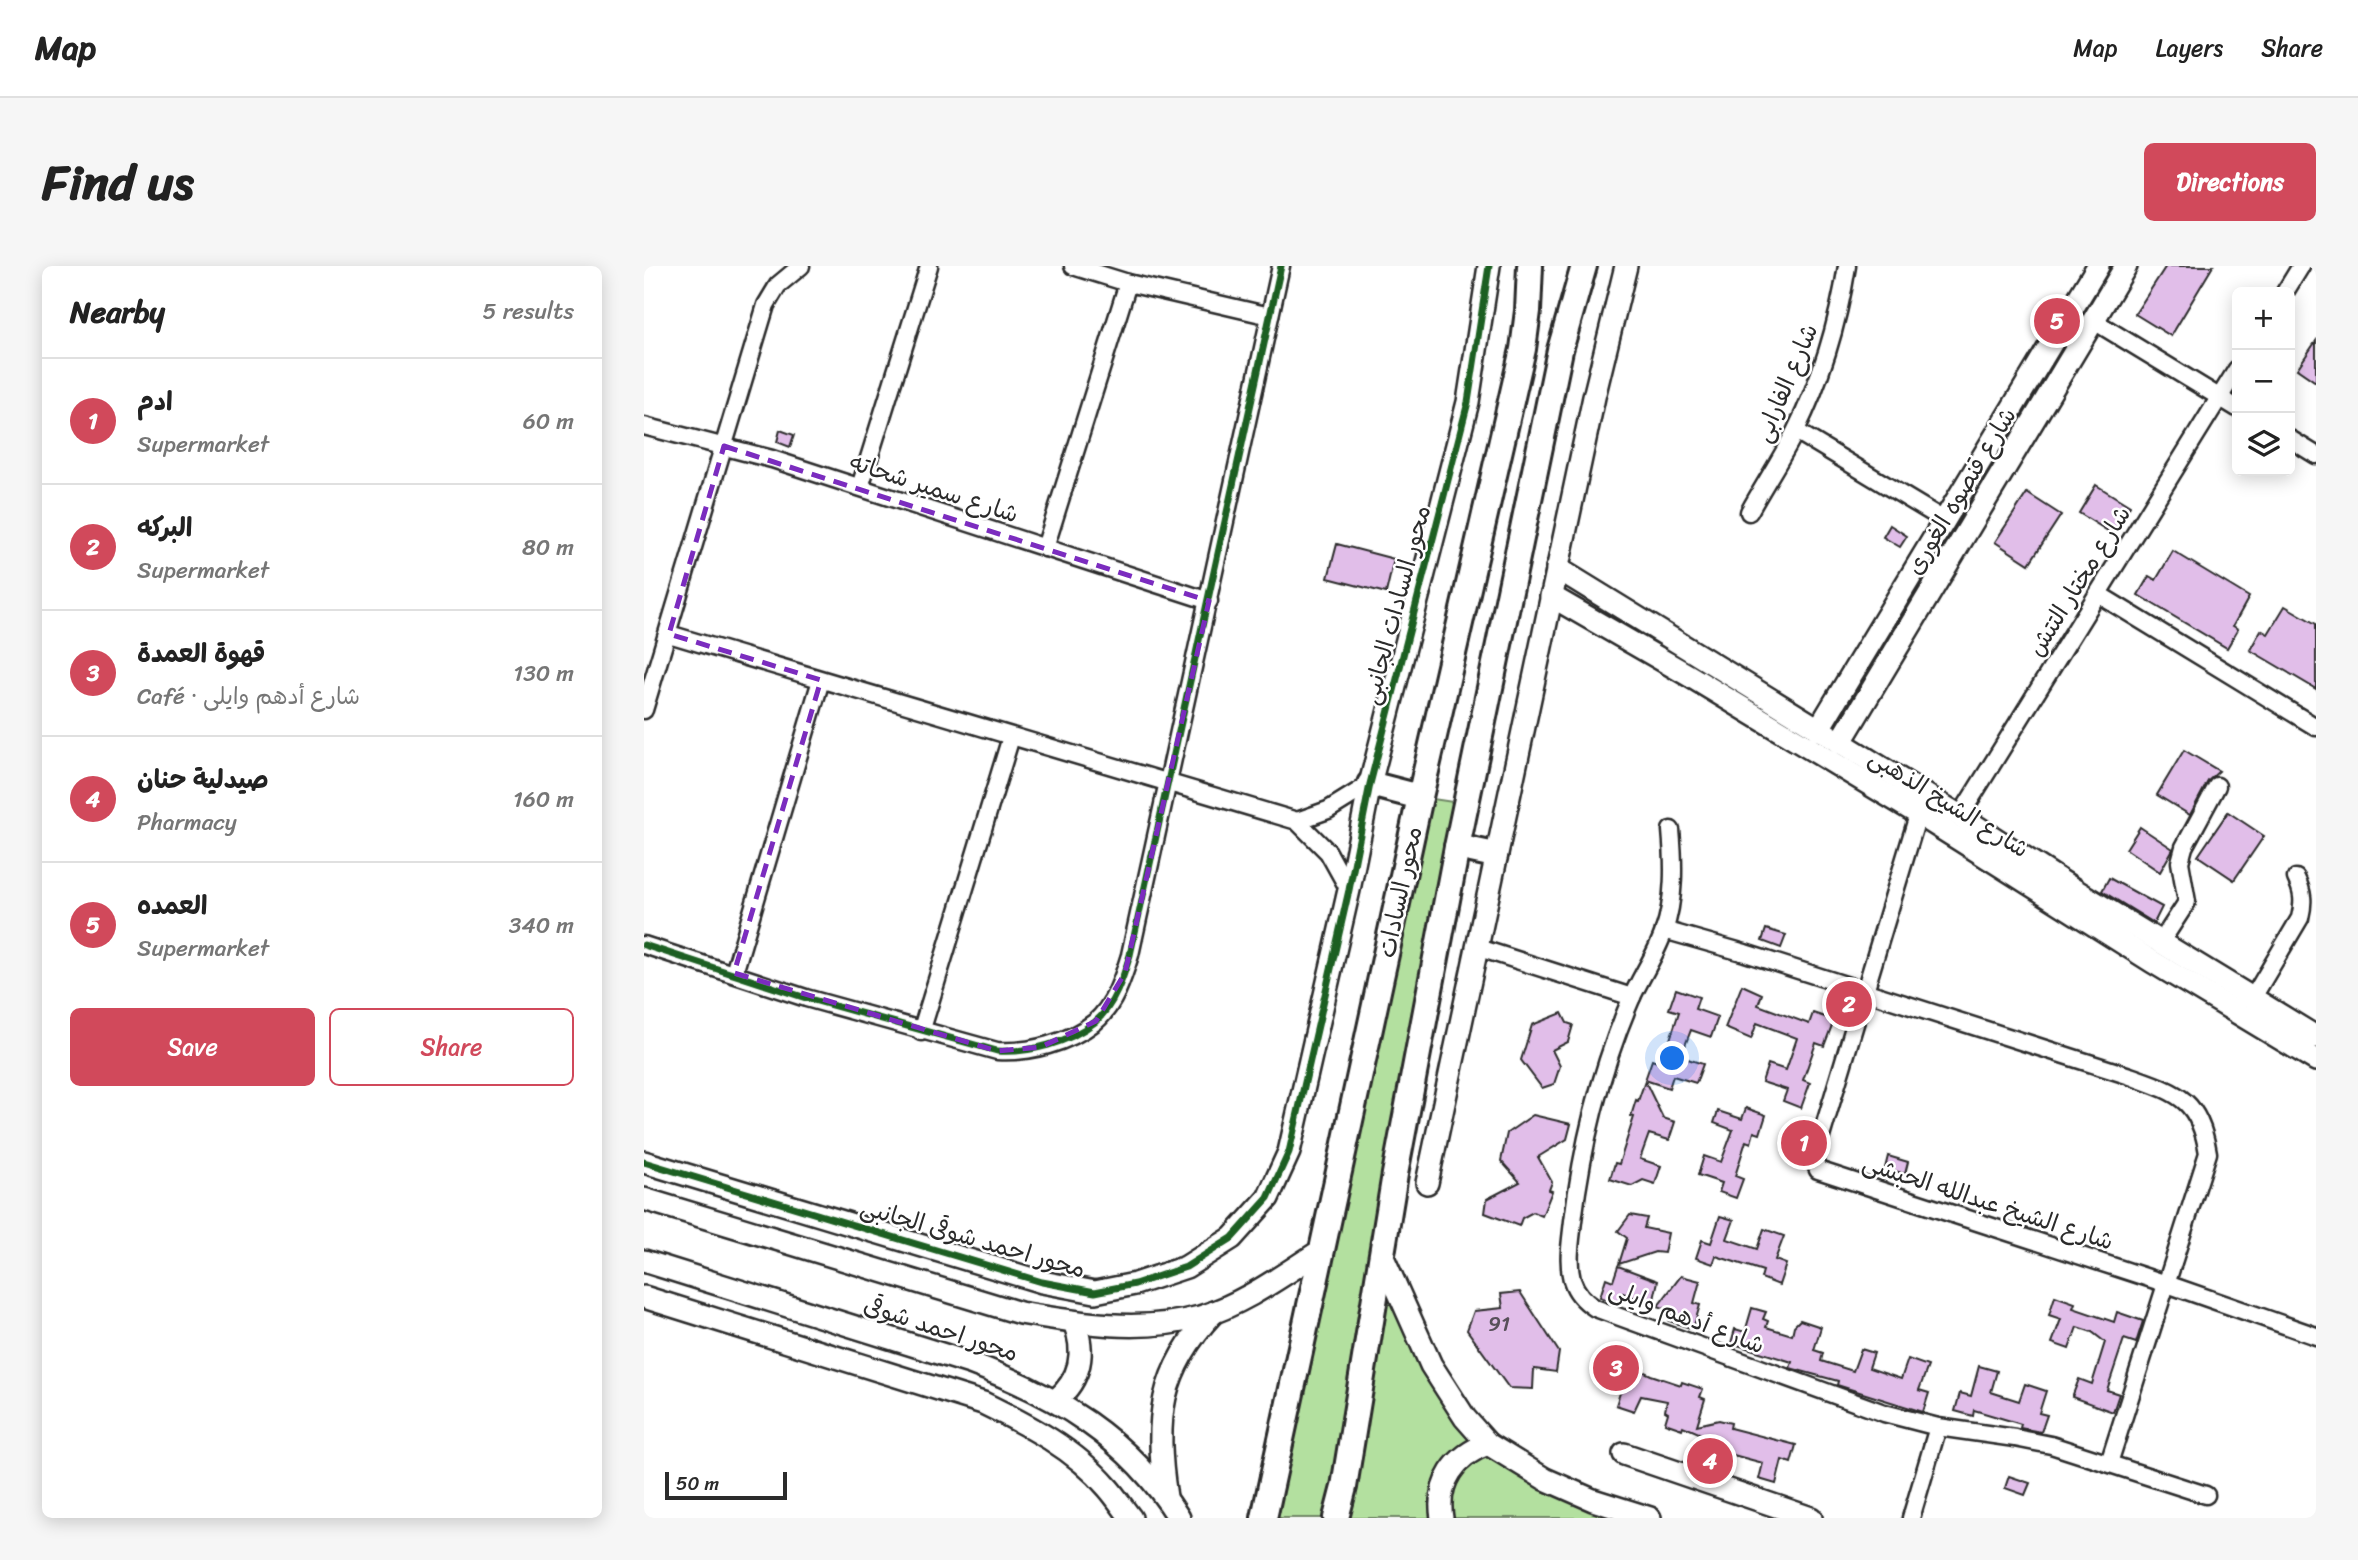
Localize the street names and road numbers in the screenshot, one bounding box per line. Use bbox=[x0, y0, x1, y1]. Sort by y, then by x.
street label: شارع الفارابى bbox=[1742, 317, 1830, 449]
street label: شارع قنصوه الغورى bbox=[1894, 399, 2028, 583]
street label: شارع سمير شحاته bbox=[844, 441, 1024, 535]
street label: شارع مختار التتش bbox=[2016, 497, 2142, 665]
street label: محور السادات الجانبى bbox=[1349, 500, 1443, 710]
street label: شارع الشيخ الذهبى bbox=[1860, 737, 2038, 869]
street label: محور السادات bbox=[1366, 822, 1434, 962]
street label: شارع الشيخ عبدالله الحبشى bbox=[1857, 1142, 2119, 1262]
street label: محور احمد شوقى الجانبى bbox=[855, 1186, 1091, 1290]
street label: شارع أدهم وايلى bbox=[1603, 1268, 1771, 1366]
street label: محور احمد شوقى bbox=[858, 1284, 1024, 1374]

